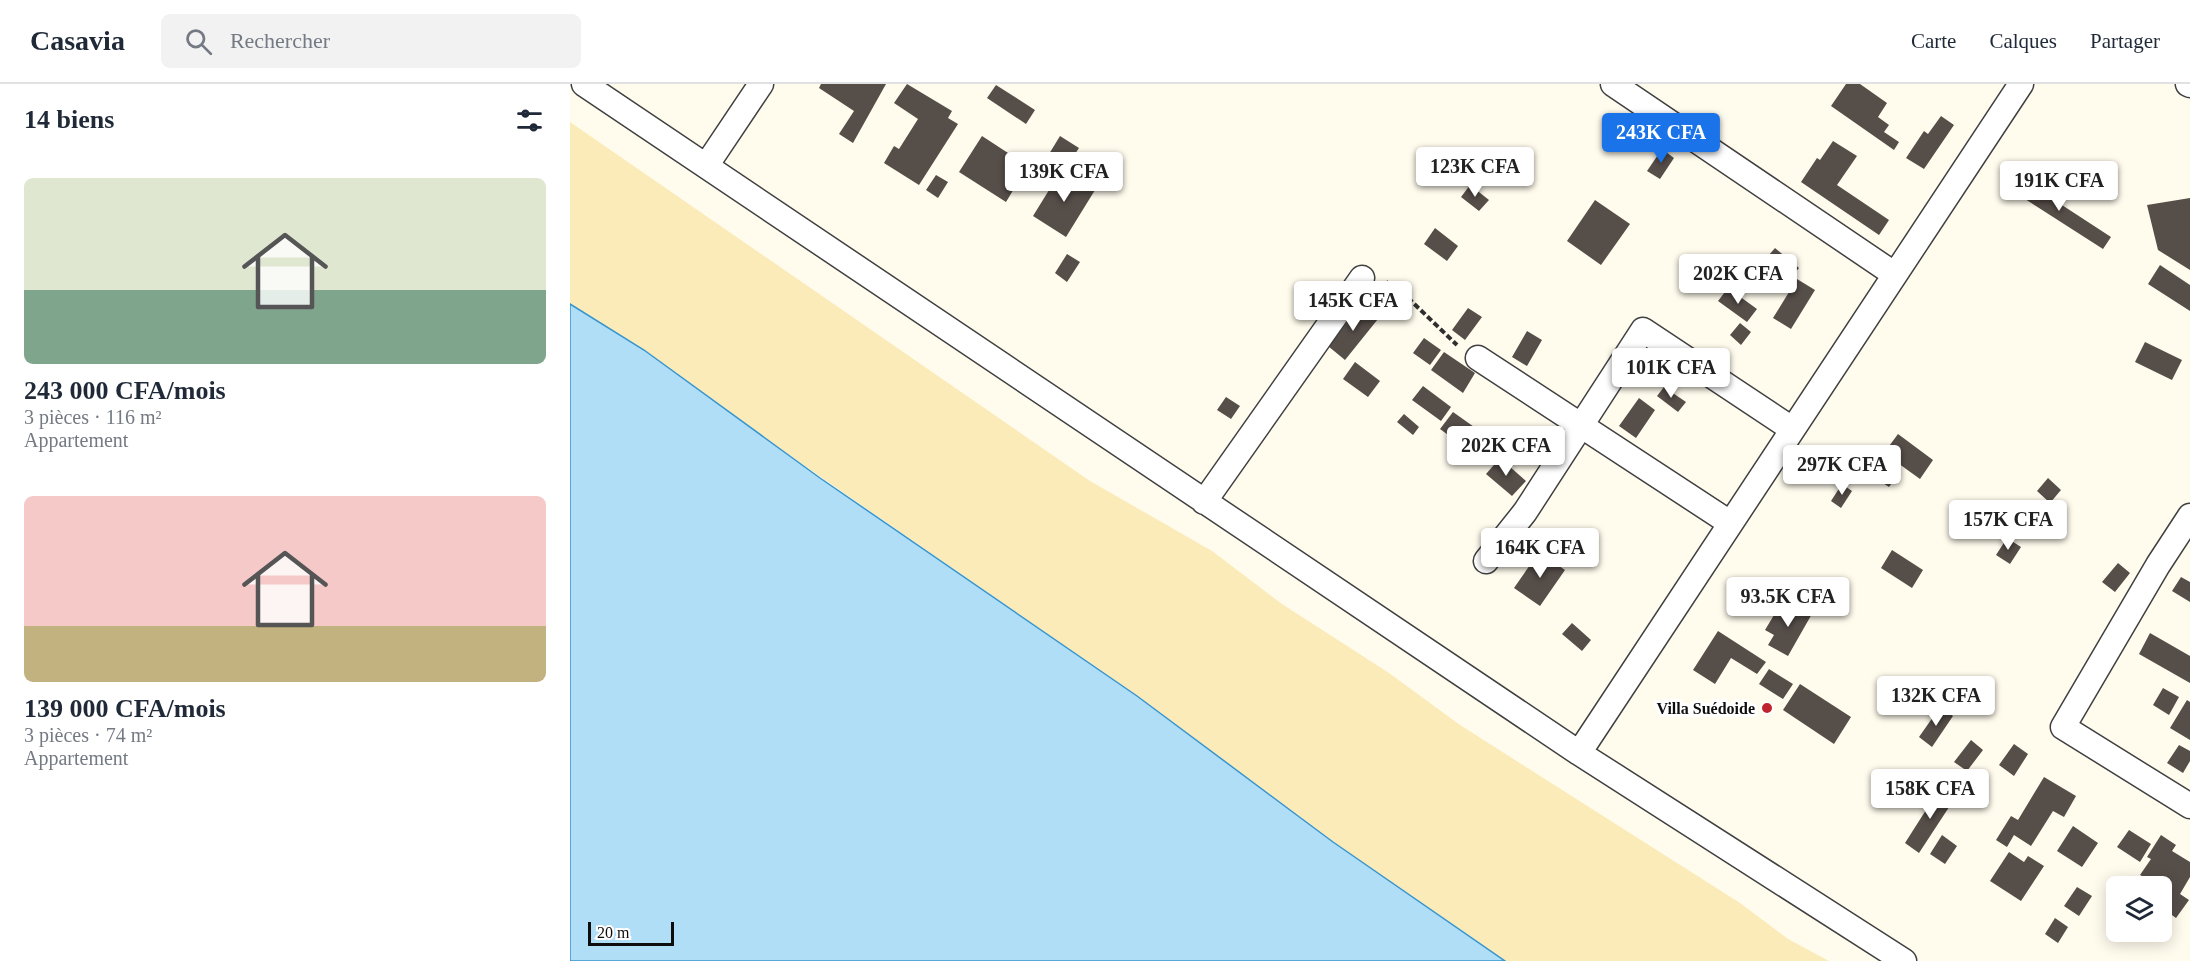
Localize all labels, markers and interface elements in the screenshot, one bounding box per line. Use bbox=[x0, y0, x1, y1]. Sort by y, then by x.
search box bbox=[161, 14, 581, 68]
text: Casavia bbox=[30, 25, 125, 56]
icon: search bbox=[182, 25, 215, 58]
text: Rechercher bbox=[230, 28, 330, 53]
text: Carte bbox=[1911, 29, 1956, 53]
text: Calques bbox=[1989, 29, 2057, 53]
text: Partager bbox=[2090, 29, 2160, 53]
icon: filters bbox=[513, 104, 546, 137]
text: 14 biens bbox=[24, 105, 114, 134]
pin: 243K CFA bbox=[1599, 113, 1723, 164]
text: 243K CFA bbox=[1616, 121, 1706, 143]
pin: 123K CFA bbox=[1413, 147, 1537, 198]
pin: 139K CFA bbox=[1002, 152, 1126, 203]
text: 123K CFA bbox=[1430, 155, 1520, 177]
text: 139K CFA bbox=[1019, 160, 1109, 182]
pin: 191K CFA bbox=[1997, 161, 2121, 212]
text: 191K CFA bbox=[2014, 169, 2104, 191]
icon: home bbox=[231, 217, 339, 325]
pin: 202K CFA bbox=[1676, 254, 1800, 305]
text: 202K CFA bbox=[1693, 262, 1783, 284]
pin: 145K CFA bbox=[1291, 281, 1415, 332]
text: 145K CFA bbox=[1308, 289, 1398, 311]
pin: 101K CFA bbox=[1609, 348, 1733, 399]
text: 101K CFA bbox=[1626, 356, 1716, 378]
text: 243 000 CFA/mois bbox=[24, 376, 226, 405]
text: 3 pièces · 116 m² bbox=[24, 406, 161, 428]
pin: 202K CFA bbox=[1444, 426, 1568, 477]
text: Appartement bbox=[24, 429, 128, 451]
text: 202K CFA bbox=[1461, 434, 1551, 456]
pin: 297K CFA bbox=[1780, 445, 1904, 496]
text: 297K CFA bbox=[1797, 453, 1887, 475]
pin: 157K CFA bbox=[1946, 500, 2070, 551]
text: 157K CFA bbox=[1963, 508, 2053, 530]
pin: 164K CFA bbox=[1478, 528, 1602, 579]
icon: home bbox=[231, 535, 339, 643]
text: 164K CFA bbox=[1495, 536, 1585, 558]
pin: 93.5K CFA bbox=[1719, 577, 1857, 628]
text: 93.5K CFA bbox=[1740, 585, 1836, 607]
pin: 132K CFA bbox=[1874, 676, 1998, 727]
text: 132K CFA bbox=[1891, 684, 1981, 706]
text: 139 000 CFA/mois bbox=[24, 694, 226, 723]
place label: Villa Suédoide bbox=[1656, 700, 1755, 717]
marker: Villa Suédoide bbox=[1760, 701, 1774, 715]
text: 3 pièces · 74 m² bbox=[24, 724, 152, 746]
text: Appartement bbox=[24, 747, 128, 769]
pin: 158K CFA bbox=[1868, 769, 1992, 820]
text: 158K CFA bbox=[1885, 777, 1975, 799]
map controls bbox=[2106, 876, 2172, 942]
button: layers bbox=[2106, 876, 2172, 942]
scale bar bbox=[588, 919, 674, 946]
text: 20 m bbox=[597, 924, 629, 941]

